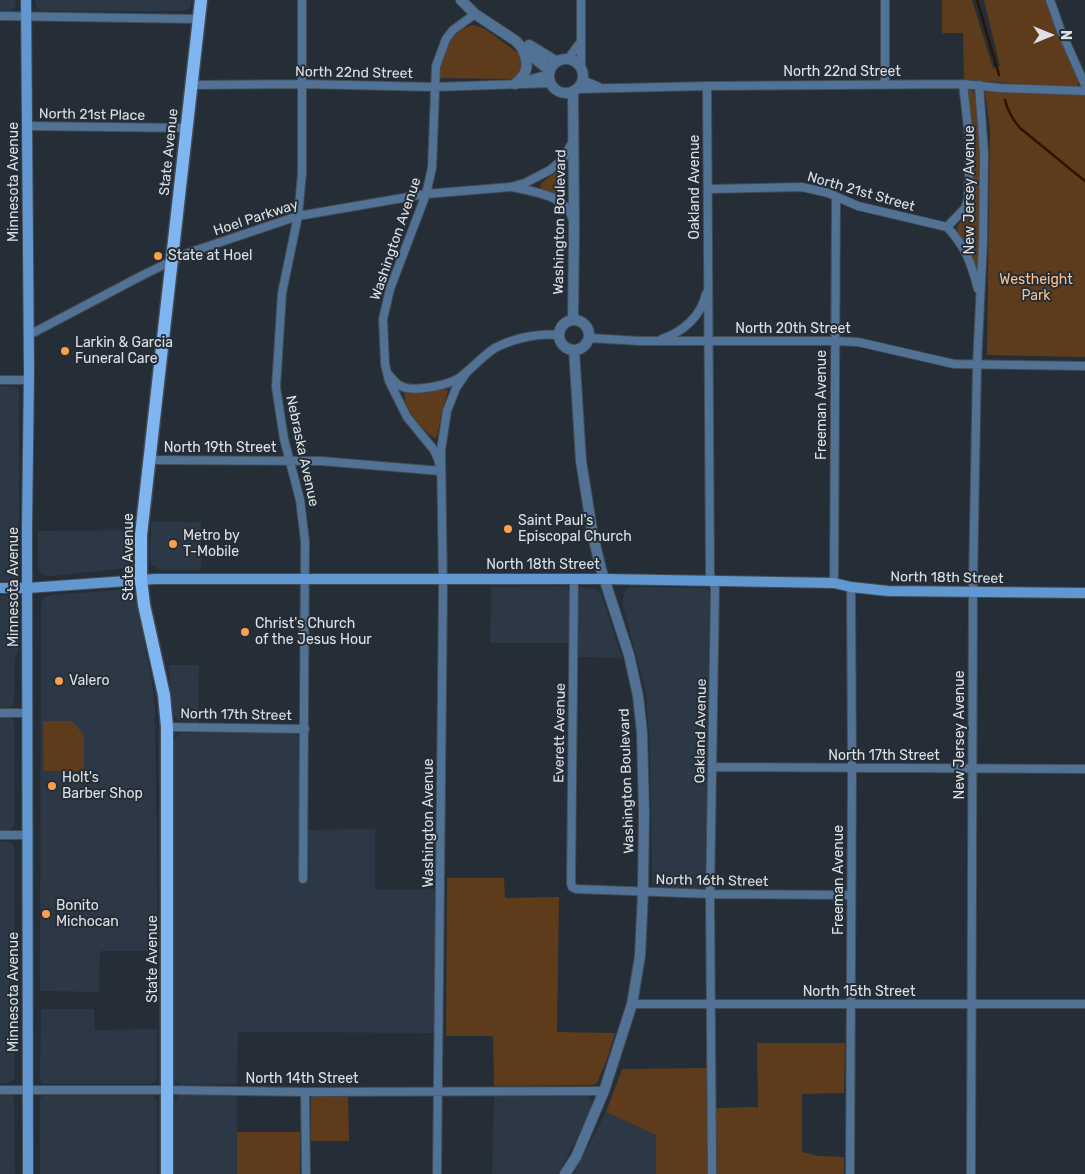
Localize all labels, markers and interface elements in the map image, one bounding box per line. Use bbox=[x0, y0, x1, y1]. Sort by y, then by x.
north arrow bbox=[1025, 10, 1075, 60]
text: N bbox=[1057, 30, 1074, 40]
street label: North 22nd Street bbox=[295, 64, 413, 82]
street label: North 22nd Street bbox=[783, 64, 901, 80]
street label: North 21st Place bbox=[39, 106, 145, 124]
street label: State Avenue bbox=[156, 108, 182, 196]
street label: Minnesota Avenue bbox=[6, 122, 22, 242]
street label: New Jersey Avenue bbox=[962, 126, 978, 254]
street label: Oakland Avenue bbox=[687, 135, 703, 239]
street label: Washington Boulevard bbox=[550, 149, 570, 295]
street label: North 21st Street bbox=[805, 169, 917, 215]
street label: Washington Avenue bbox=[367, 175, 425, 303]
street label: Hoel Parkway bbox=[211, 196, 301, 240]
place label: State at Hoel bbox=[168, 248, 252, 264]
marker: State at Hoel bbox=[152, 250, 164, 262]
park label: Westheight Park bbox=[999, 272, 1073, 304]
street label: North 20th Street bbox=[735, 321, 851, 337]
place label: Larkin & Garcia Funeral Care bbox=[75, 335, 173, 368]
marker: Larkin & Garcia Funeral Care bbox=[59, 345, 71, 357]
street label: Freeman Avenue bbox=[814, 350, 830, 460]
street label: Nebraska Avenue bbox=[282, 394, 322, 508]
street label: North 19th Street bbox=[164, 440, 276, 456]
street label: State Avenue bbox=[121, 513, 137, 601]
place label: Saint Paul's Episcopal Church bbox=[518, 513, 632, 546]
marker: Saint Paul's Episcopal Church bbox=[502, 523, 514, 535]
street label: Minnesota Avenue bbox=[6, 527, 22, 647]
place label: Metro by T-Mobile bbox=[183, 528, 240, 560]
marker: Metro by T-Mobile bbox=[167, 538, 179, 550]
street label: North 18th Street bbox=[486, 557, 600, 573]
street label: North 18th Street bbox=[890, 569, 1004, 587]
place label: Christ's Church of the Jesus Hour bbox=[255, 616, 372, 648]
marker: Christ's Church of the Jesus Hour bbox=[239, 626, 251, 638]
street label: New Jersey Avenue bbox=[952, 671, 968, 799]
place label: Valero bbox=[69, 673, 110, 689]
marker: Valero bbox=[53, 675, 65, 687]
street label: Oakland Avenue bbox=[692, 678, 710, 784]
street label: Everett Avenue bbox=[551, 683, 569, 783]
street label: North 17th Street bbox=[180, 706, 292, 724]
street label: Washington Boulevard bbox=[616, 708, 638, 854]
street label: North 17th Street bbox=[828, 748, 940, 764]
street label: Washington Avenue bbox=[421, 759, 437, 887]
place label: Holt's Barber Shop bbox=[62, 770, 143, 802]
marker: Holt's Barber Shop bbox=[46, 780, 58, 792]
street label: Freeman Avenue bbox=[831, 825, 847, 935]
street label: North 16th Street bbox=[655, 872, 769, 890]
place label: Bonito Michocan bbox=[56, 898, 119, 930]
marker: Bonito Michocan bbox=[40, 908, 52, 920]
street label: State Avenue bbox=[145, 915, 161, 1003]
street label: Minnesota Avenue bbox=[6, 932, 22, 1052]
street label: North 15th Street bbox=[803, 984, 915, 1000]
street label: North 14th Street bbox=[245, 1071, 359, 1087]

